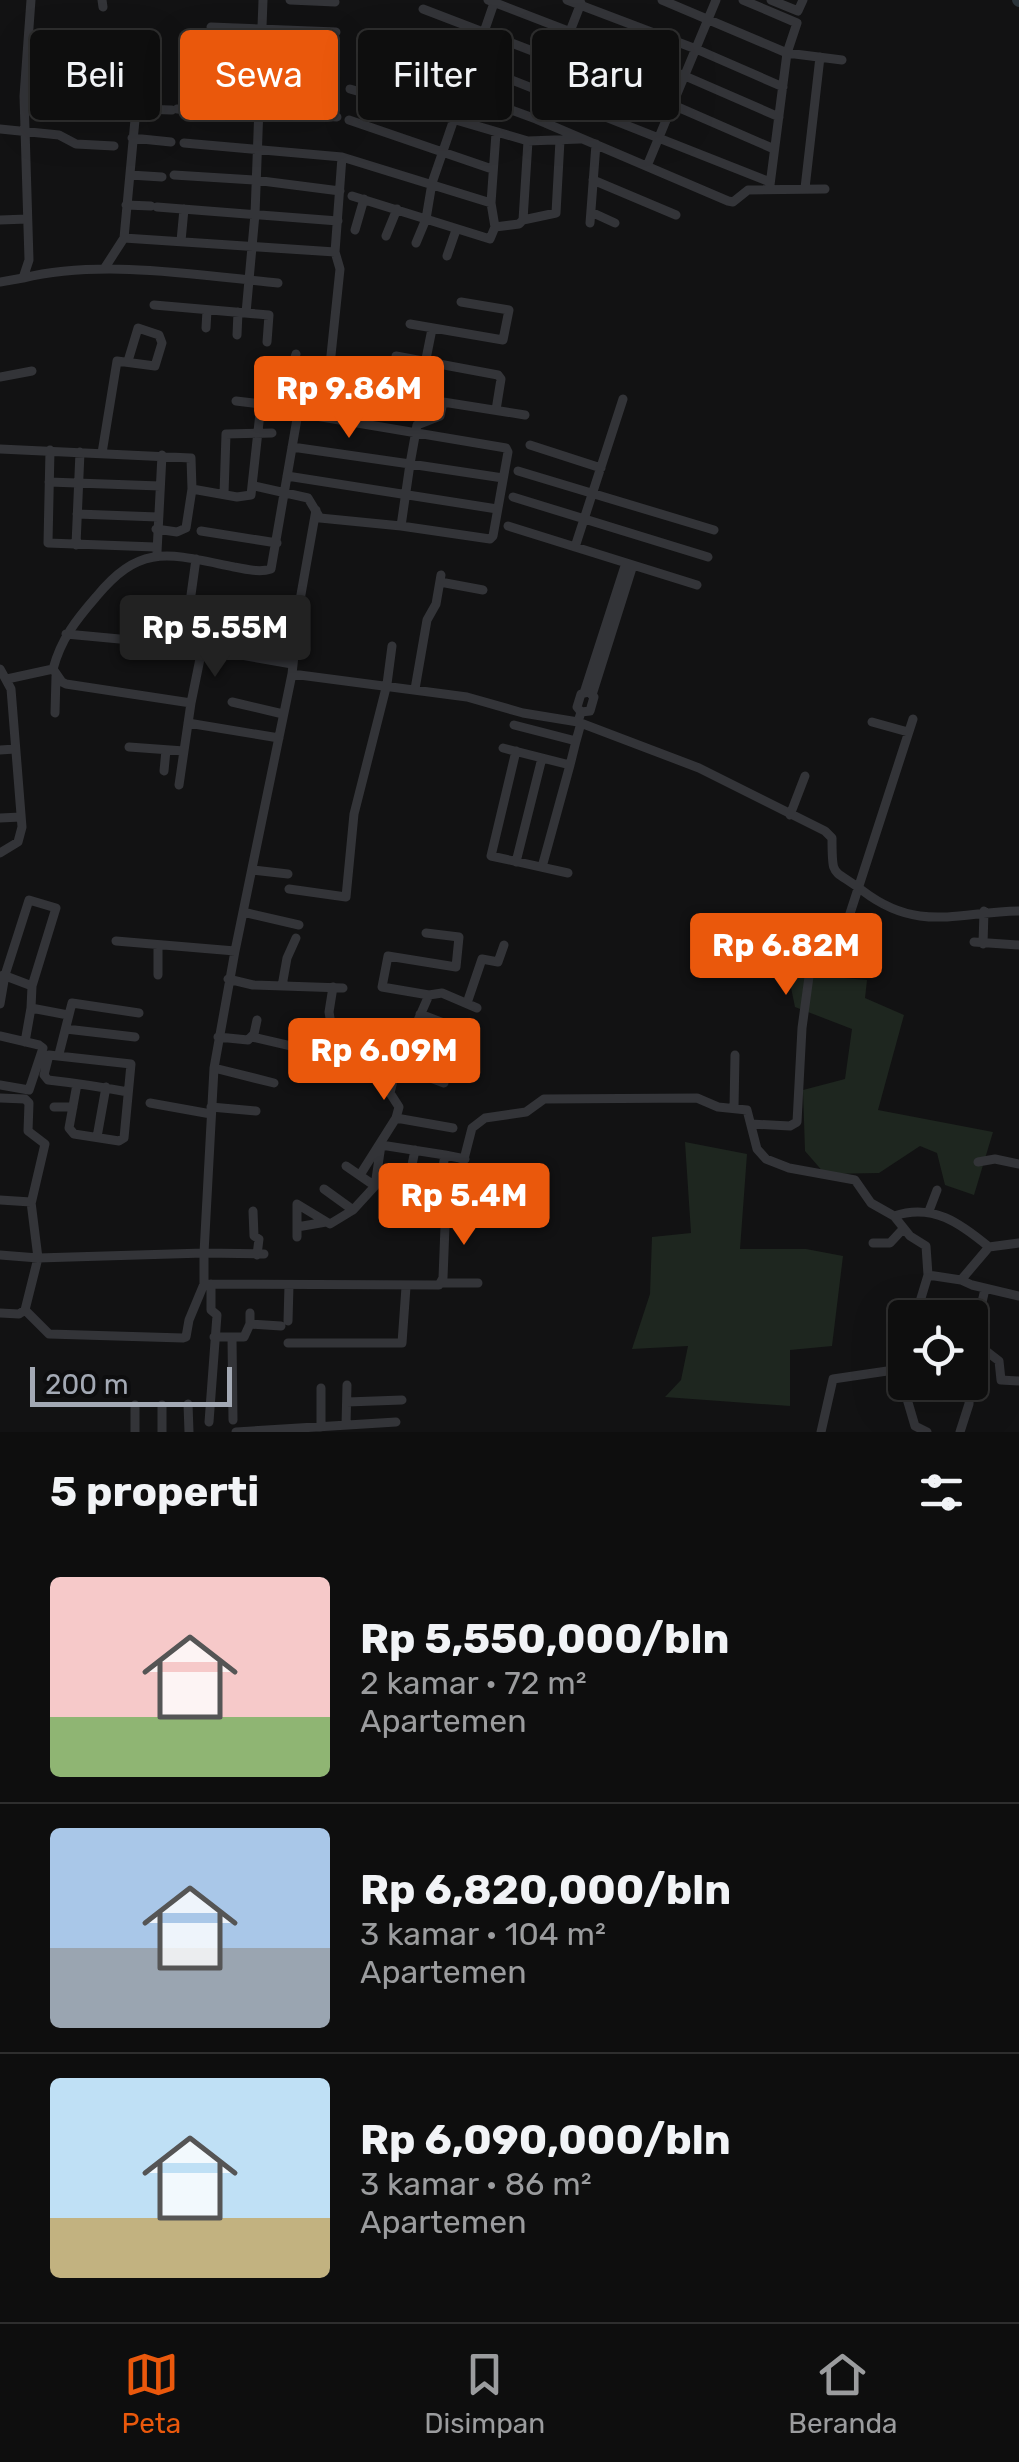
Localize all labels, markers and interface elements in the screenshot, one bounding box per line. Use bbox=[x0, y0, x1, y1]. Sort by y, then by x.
chip: Beli bbox=[30, 30, 160, 120]
chip: Sewa bbox=[180, 30, 338, 120]
chip: Filter bbox=[358, 30, 512, 120]
chip: Baru bbox=[532, 30, 679, 120]
pin: Rp 9.86M bbox=[246, 356, 452, 441]
text: Rp 9.86M bbox=[276, 369, 422, 407]
pin: Rp 5.55M bbox=[112, 595, 318, 680]
text: Rp 5.55M bbox=[142, 608, 288, 646]
pin: Rp 6.82M bbox=[683, 913, 889, 998]
text: Rp 6.82M bbox=[712, 926, 860, 964]
pin: Rp 6.09M bbox=[281, 1018, 487, 1103]
text: Rp 6.09M bbox=[310, 1031, 458, 1069]
pin: Rp 5.4M bbox=[372, 1163, 556, 1248]
text: Rp 5.4M bbox=[401, 1176, 527, 1214]
map controls bbox=[888, 1300, 988, 1400]
button: locate bbox=[888, 1300, 988, 1400]
scale bar bbox=[30, 1362, 232, 1406]
text: 200 m bbox=[45, 1368, 129, 1401]
icon: filters bbox=[914, 1465, 969, 1520]
text: 5 properti bbox=[50, 1467, 259, 1517]
text: Rp 5,550,000/bln bbox=[360, 1614, 730, 1664]
icon: home bbox=[130, 1617, 250, 1737]
text: 2 kamar · 72 m² bbox=[360, 1664, 587, 1702]
text: Apartemen bbox=[360, 1702, 527, 1740]
text: Rp 6,820,000/bln bbox=[360, 1865, 731, 1915]
icon: home bbox=[130, 1868, 250, 1988]
text: 3 kamar · 104 m² bbox=[360, 1915, 606, 1953]
text: Apartemen bbox=[360, 1953, 527, 1991]
text: Rp 6,090,000/bln bbox=[360, 2115, 731, 2165]
icon: home bbox=[130, 2118, 250, 2238]
text: 3 kamar · 86 m² bbox=[360, 2165, 592, 2203]
text: Apartemen bbox=[360, 2203, 527, 2241]
tab: Peta bbox=[121, 2347, 181, 2440]
tab: Disimpan bbox=[424, 2347, 545, 2440]
tab: Beranda bbox=[788, 2347, 898, 2440]

